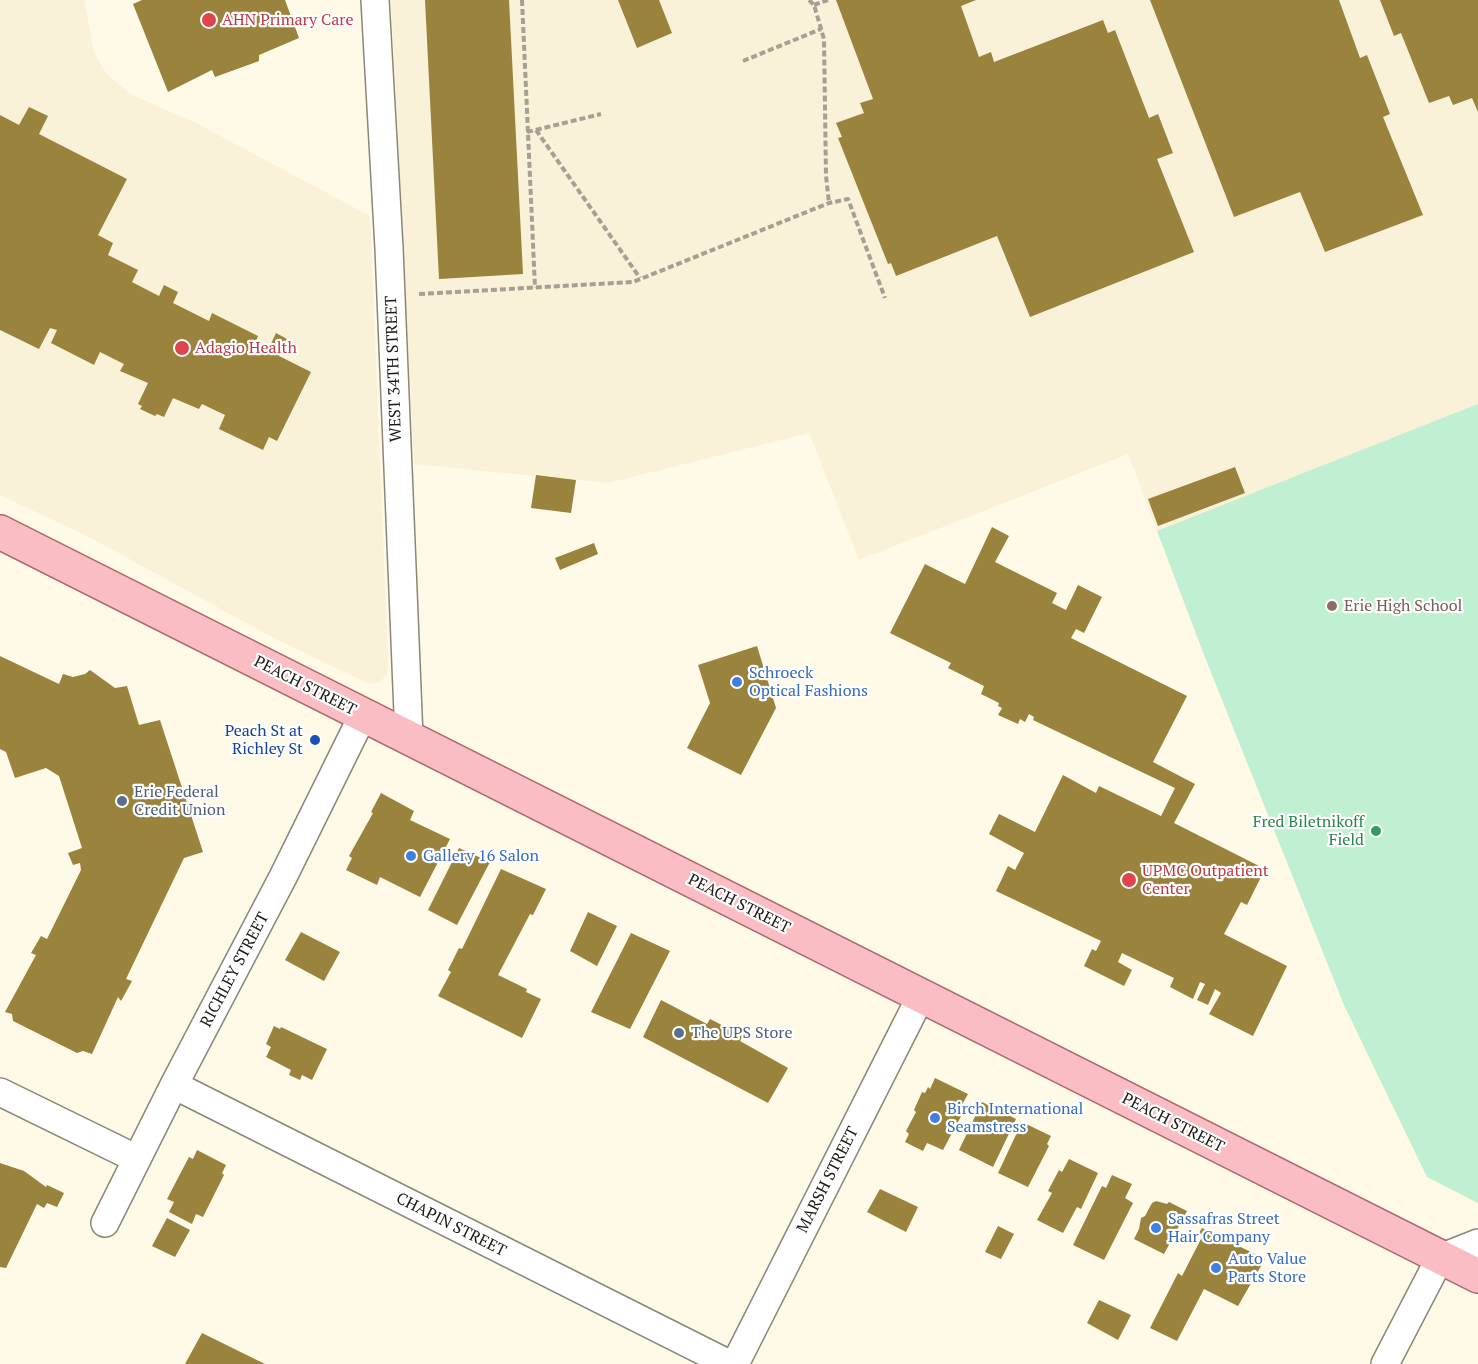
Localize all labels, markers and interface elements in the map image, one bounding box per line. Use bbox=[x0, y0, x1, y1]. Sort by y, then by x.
place label: AHN Primary Care bbox=[222, 10, 354, 30]
marker: AHN Primary Care bbox=[200, 11, 218, 29]
street label: WEST 34TH STREET bbox=[382, 296, 406, 442]
place label: Adagio Health bbox=[195, 338, 297, 358]
marker: Adagio Health bbox=[173, 339, 191, 357]
place label: Erie High School bbox=[1344, 596, 1462, 616]
marker: Erie High School bbox=[1325, 599, 1339, 613]
street label: PEACH STREET bbox=[251, 652, 359, 720]
place label: Schroeck Optical Fashions bbox=[749, 663, 868, 701]
marker: Schroeck Optical Fashions bbox=[730, 675, 744, 689]
place label: Peach St at Richley St bbox=[225, 721, 303, 759]
marker: Peach St at Richley St bbox=[308, 733, 322, 747]
place label: Erie Federal Credit Union bbox=[134, 782, 225, 820]
marker: Erie Federal Credit Union bbox=[115, 794, 129, 808]
place label: Fred Biletnikoff Field bbox=[1253, 812, 1364, 850]
marker: Fred Biletnikoff Field bbox=[1369, 824, 1383, 838]
place label: Gallery 16 Salon bbox=[423, 846, 539, 866]
marker: Gallery 16 Salon bbox=[404, 849, 418, 863]
place label: UPMC Outpatient Center bbox=[1142, 861, 1269, 899]
street label: PEACH STREET bbox=[685, 870, 793, 938]
marker: UPMC Outpatient Center bbox=[1120, 871, 1138, 889]
street label: RICHLEY STREET bbox=[197, 909, 273, 1031]
place label: The UPS Store bbox=[691, 1023, 793, 1043]
marker: The UPS Store bbox=[672, 1026, 686, 1040]
street label: PEACH STREET bbox=[1119, 1089, 1227, 1157]
place label: Birch International Seamstress bbox=[947, 1099, 1083, 1137]
marker: Birch International Seamstress bbox=[928, 1111, 942, 1125]
street label: MARSH STREET bbox=[793, 1124, 863, 1236]
street label: CHAPIN STREET bbox=[393, 1189, 509, 1261]
place label: Sassafras Street Hair Company bbox=[1168, 1209, 1280, 1247]
marker: Sassafras Street Hair Company bbox=[1149, 1221, 1163, 1235]
place label: Auto Value Parts Store bbox=[1228, 1249, 1307, 1287]
marker: Auto Value Parts Store bbox=[1209, 1261, 1223, 1275]

